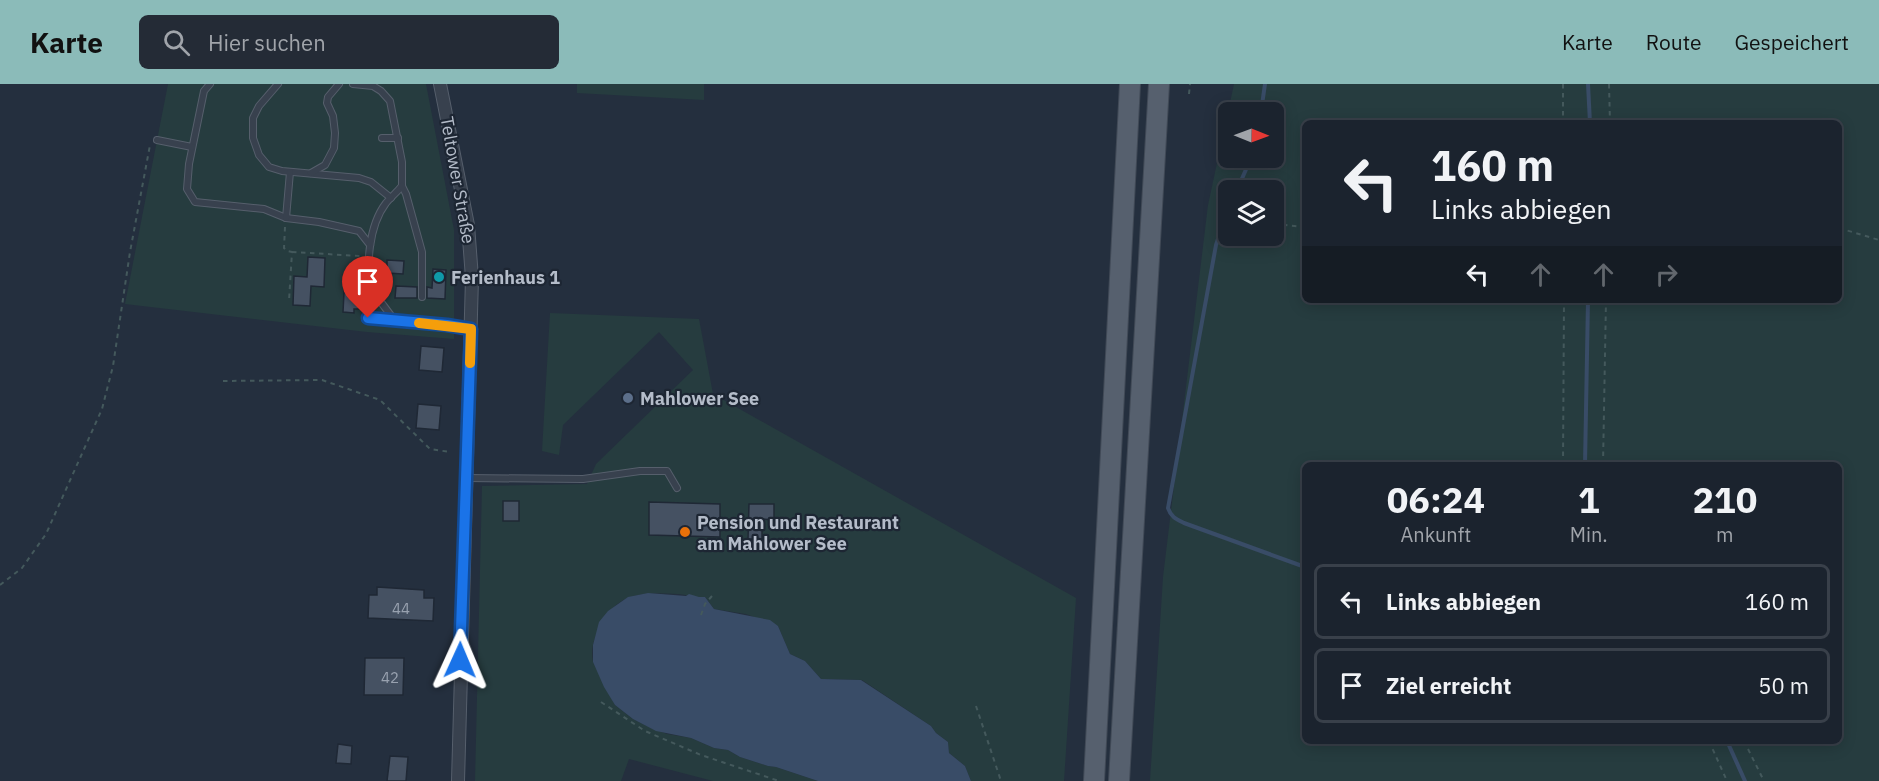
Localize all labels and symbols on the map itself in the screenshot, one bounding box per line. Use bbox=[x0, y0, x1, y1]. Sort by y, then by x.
north arrow bbox=[1218, 102, 1284, 168]
street label: Teltower Straße bbox=[435, 115, 481, 246]
pin bbox=[342, 256, 393, 318]
place label: Ferienhaus 1 bbox=[451, 266, 560, 289]
marker: Ferienhaus 1 bbox=[432, 270, 446, 284]
place label: Mahlower See bbox=[640, 387, 759, 410]
marker: Mahlower See bbox=[621, 391, 635, 405]
place label: Pension und Restaurant am Mahlower See bbox=[697, 511, 899, 555]
marker: Pension und Restaurant am Mahlower See bbox=[678, 525, 692, 539]
house number: 44 bbox=[392, 599, 410, 618]
position arrow bbox=[428, 628, 492, 692]
house number: 42 bbox=[381, 668, 399, 687]

